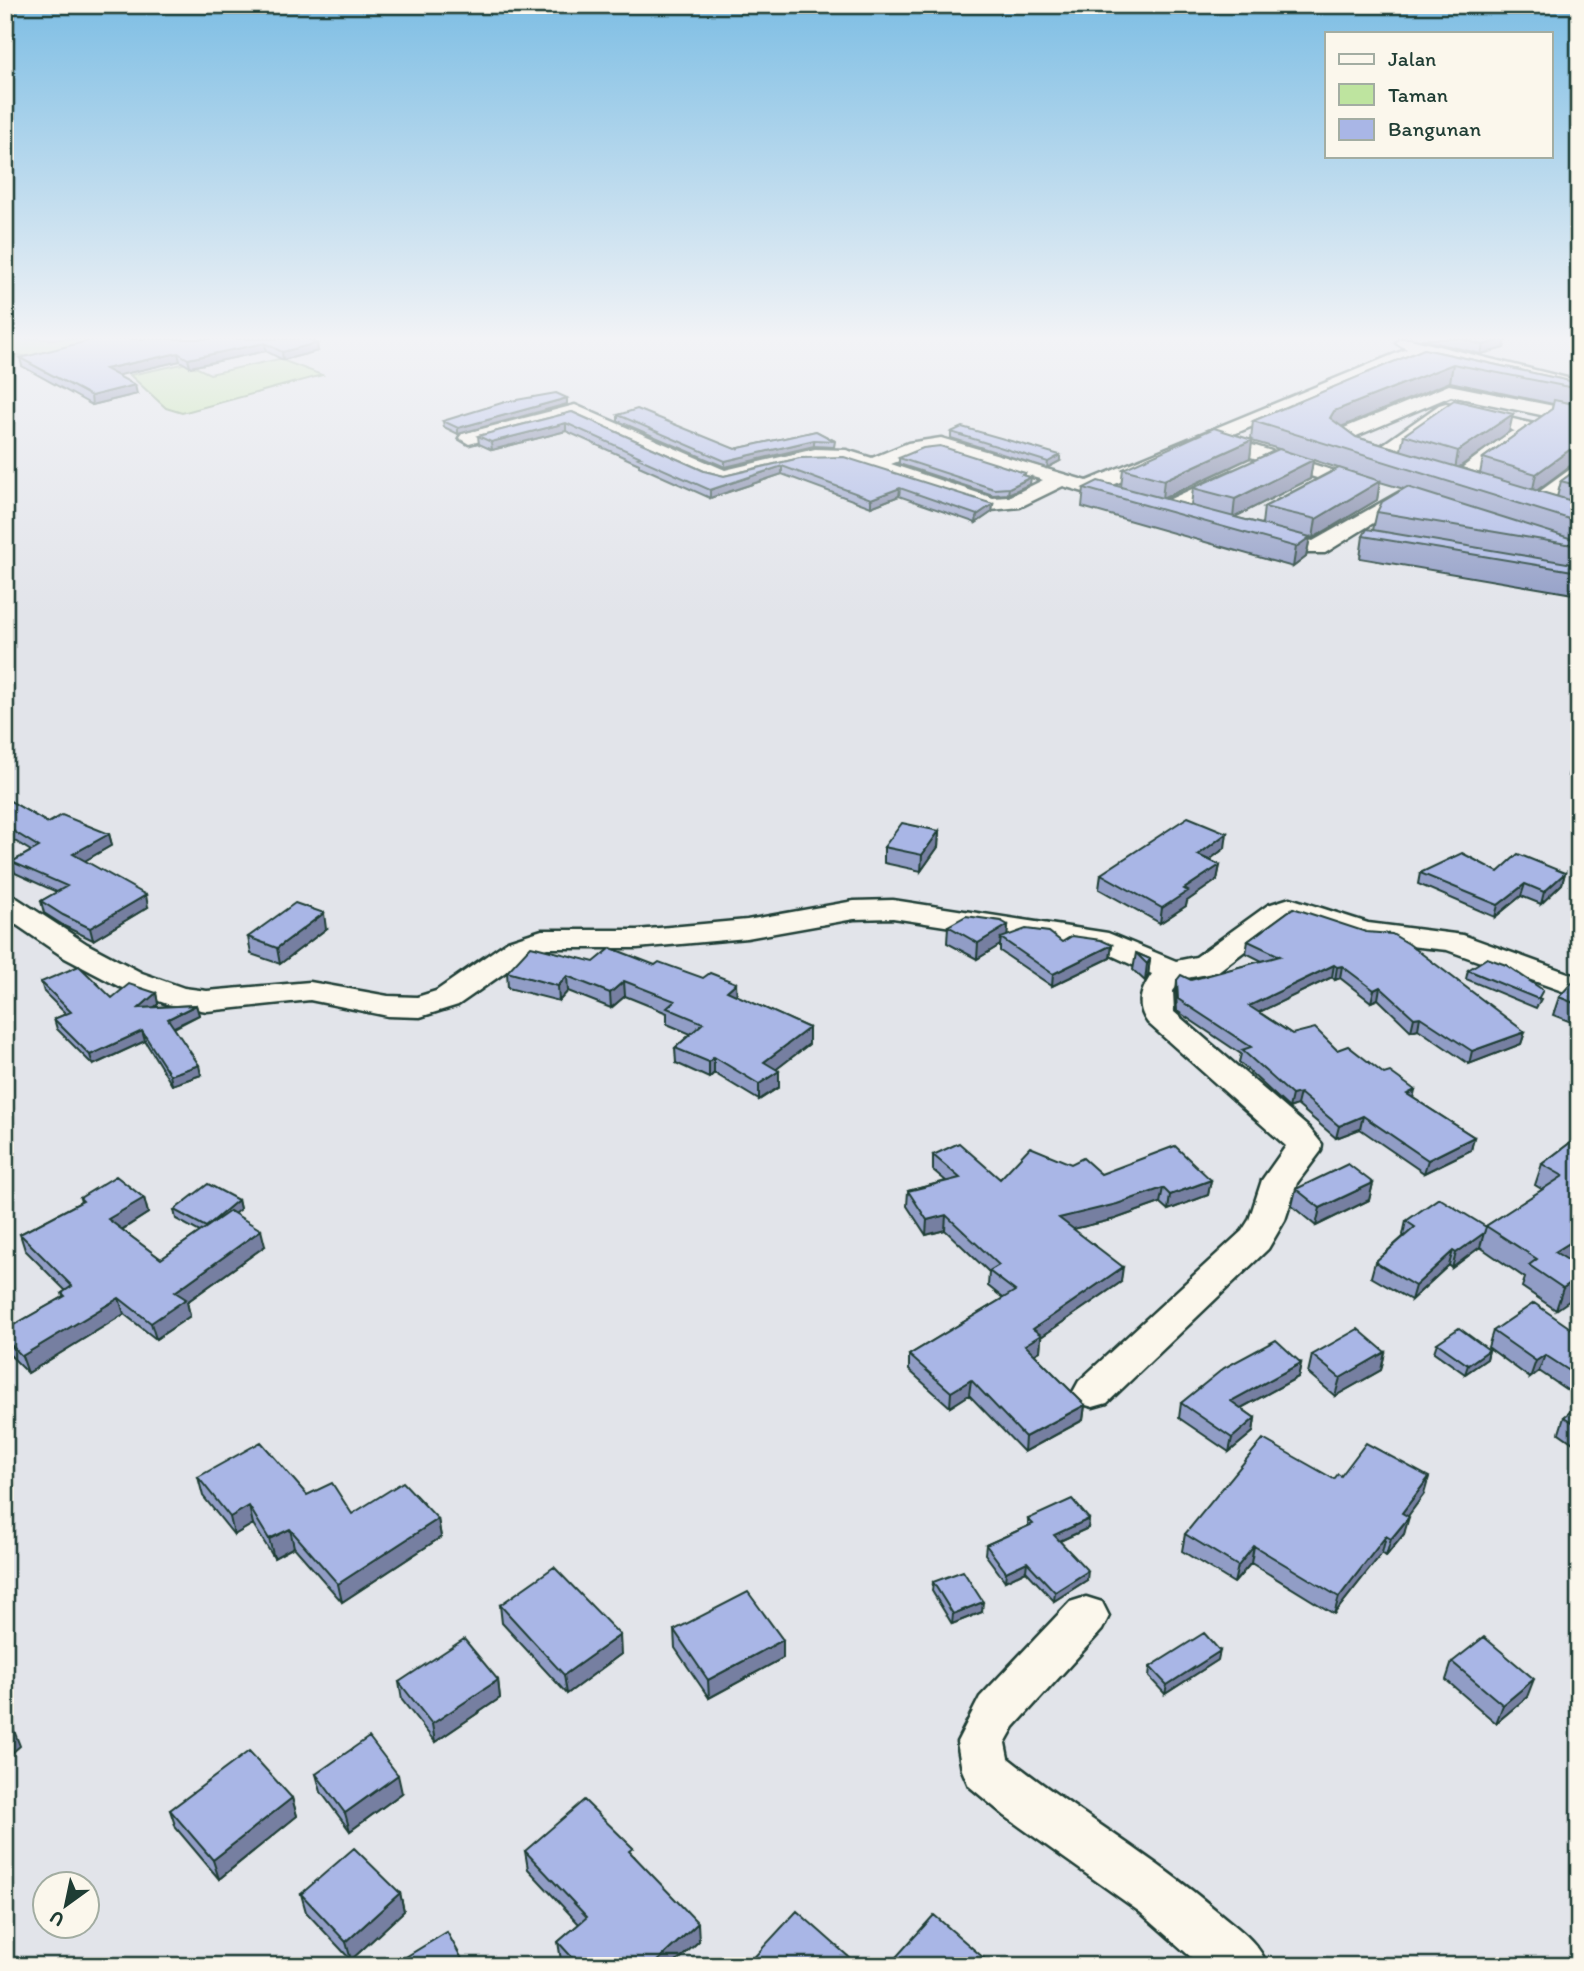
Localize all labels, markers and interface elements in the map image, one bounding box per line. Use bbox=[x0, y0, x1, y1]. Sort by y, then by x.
legend bbox=[1325, 32, 1552, 158]
text: Jalan bbox=[1388, 46, 1436, 71]
text: Taman bbox=[1388, 82, 1448, 107]
text: Bangunan bbox=[1388, 116, 1481, 141]
north arrow bbox=[32, 1870, 102, 1940]
text: U bbox=[45, 1906, 69, 1932]

